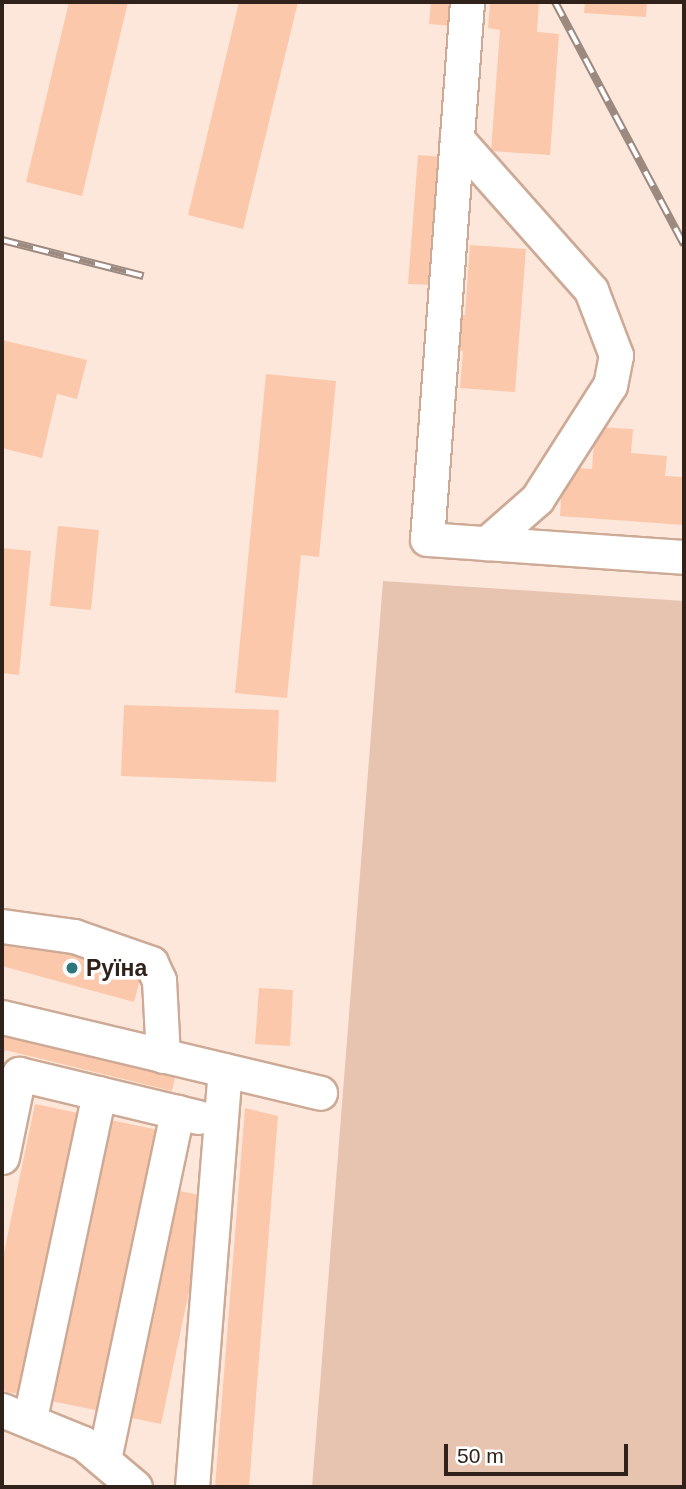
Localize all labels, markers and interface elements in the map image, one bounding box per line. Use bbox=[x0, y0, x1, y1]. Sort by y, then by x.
place label: Руїна bbox=[86, 954, 147, 982]
marker: Руїна bbox=[64, 960, 80, 976]
scale bar bbox=[448, 1430, 632, 1474]
text: 50 m bbox=[457, 1444, 504, 1467]

